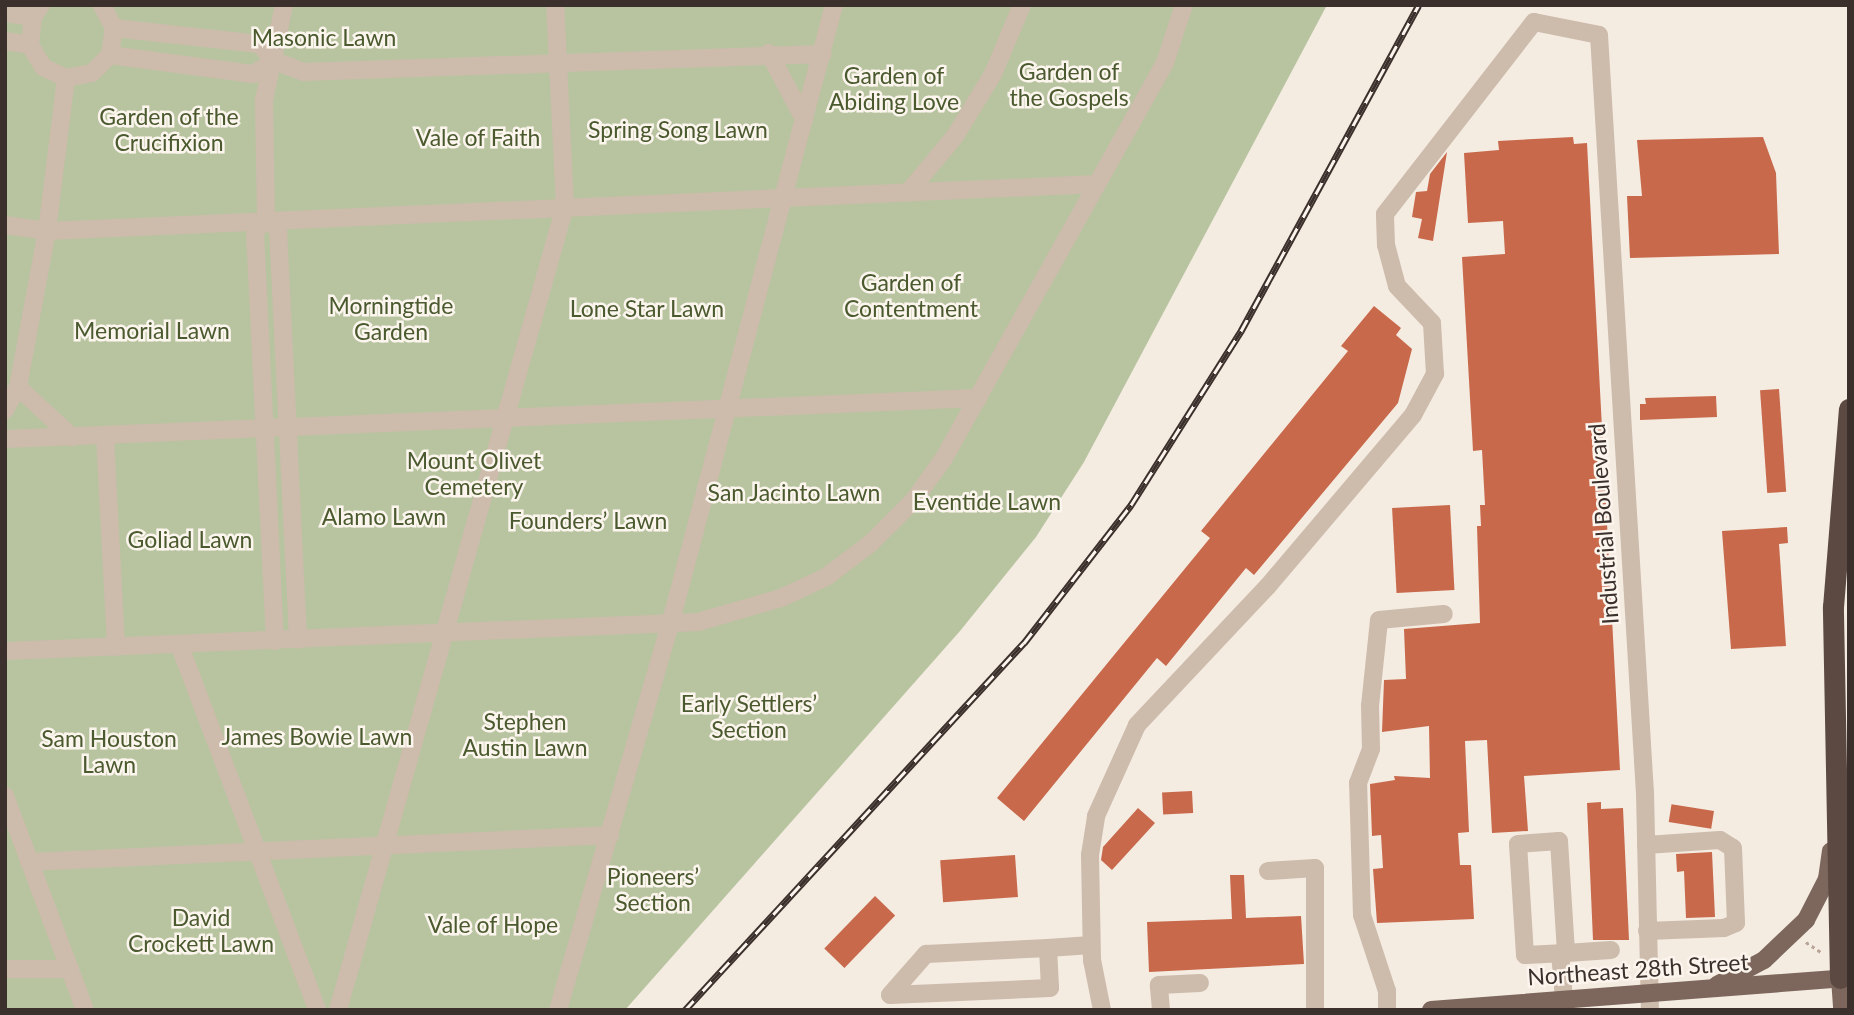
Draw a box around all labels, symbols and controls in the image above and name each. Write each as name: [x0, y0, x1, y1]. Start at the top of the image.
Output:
park label: Masonic Lawn: [252, 23, 396, 51]
park label: Garden of the Gospels: [1009, 57, 1129, 111]
park label: Garden of Abiding Love: [829, 61, 959, 115]
park label: Garden of the Crucifixion: [99, 102, 239, 156]
park label: Spring Song Lawn: [588, 115, 768, 143]
park label: Vale of Faith: [416, 123, 540, 151]
park label: Garden of Contentment: [844, 268, 978, 322]
park label: Morningtide Garden: [329, 291, 453, 345]
park label: Lone Star Lawn: [570, 294, 724, 322]
park label: Memorial Lawn: [74, 316, 230, 344]
street label: Industrial Boulevard: [1582, 423, 1624, 625]
park label: Mount Olivet Cemetery: [407, 446, 541, 500]
park label: San Jacinto Lawn: [707, 478, 881, 506]
park label: Eventide Lawn: [913, 487, 1061, 515]
park label: Alamo Lawn: [322, 502, 446, 530]
park label: Founders’ Lawn: [509, 506, 667, 534]
park label: Goliad Lawn: [128, 525, 252, 553]
park label: Early Settlers’ Section: [681, 689, 817, 743]
park label: Stephen Austin Lawn: [462, 707, 588, 761]
park label: James Bowie Lawn: [222, 722, 412, 750]
park label: Sam Houston Lawn: [41, 724, 177, 778]
park label: Pioneers’ Section: [607, 862, 699, 916]
park label: David Crockett Lawn: [128, 903, 274, 957]
park label: Vale of Hope: [428, 910, 558, 938]
street label: Northeast 28th Street: [1527, 948, 1749, 990]

